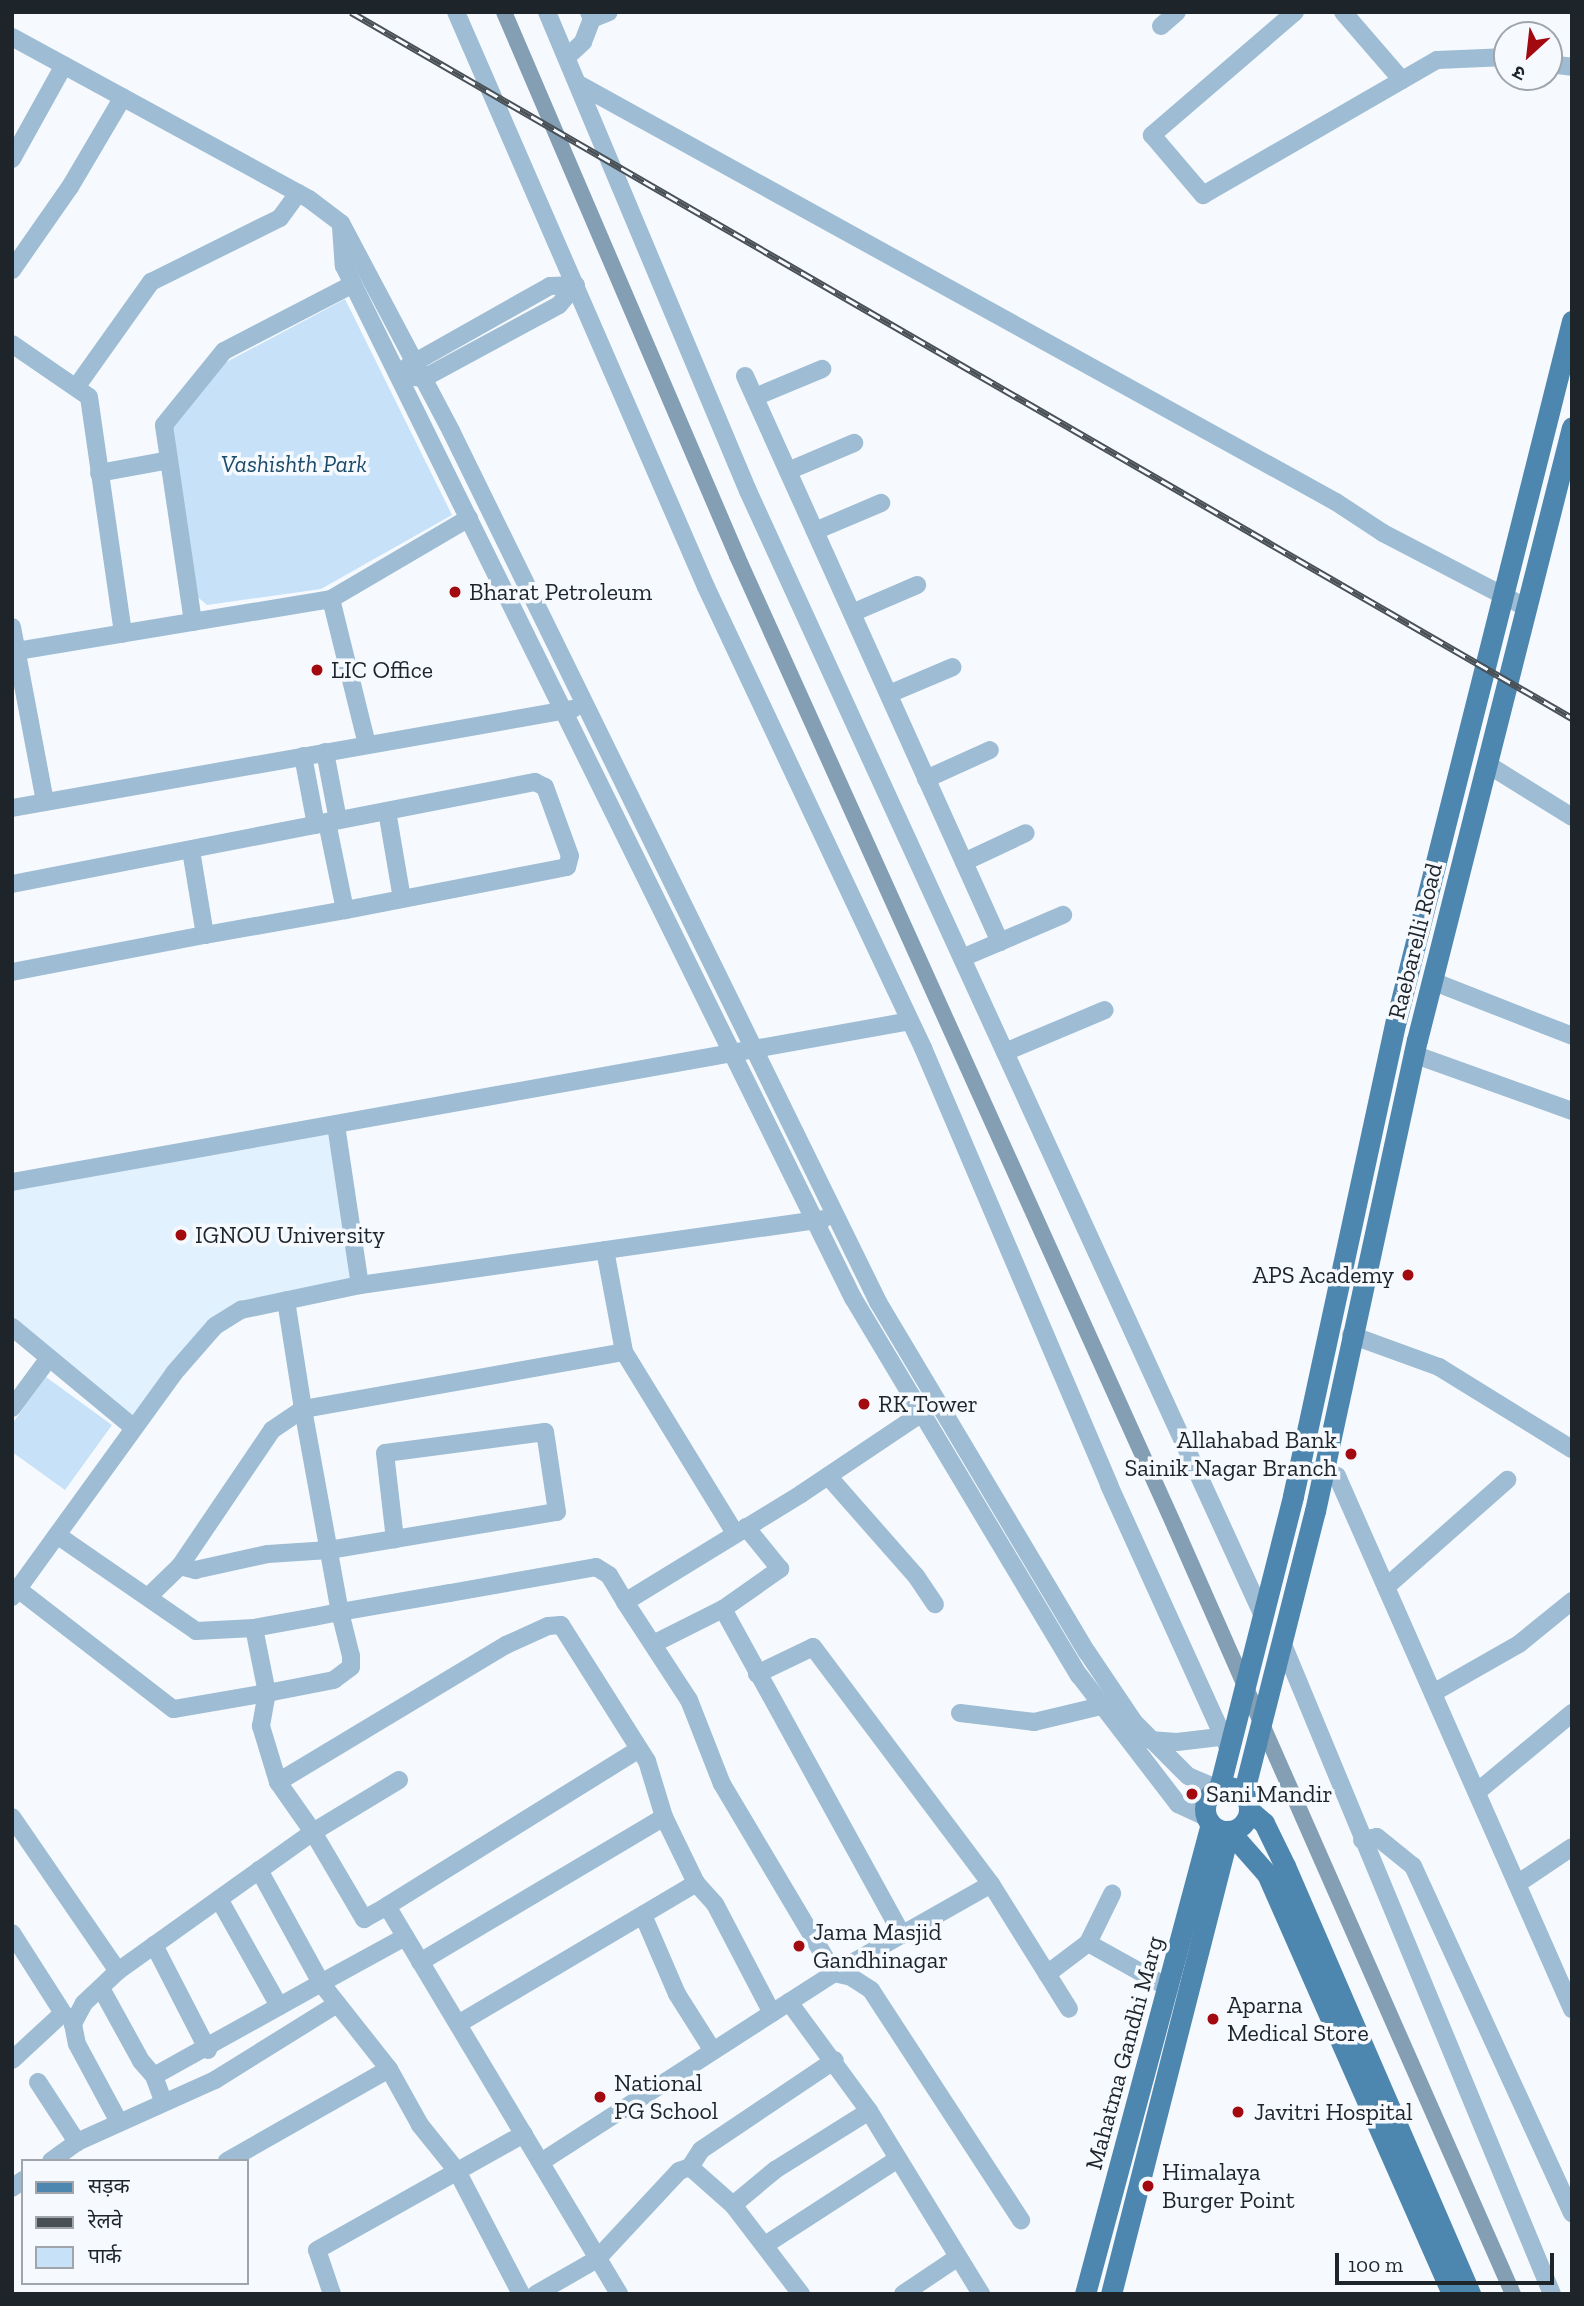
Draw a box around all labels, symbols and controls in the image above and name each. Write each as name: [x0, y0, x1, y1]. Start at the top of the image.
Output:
north arrow: [1493, 21, 1563, 91]
text: उ: [1509, 61, 1529, 86]
park label: Vashishth Park: [221, 450, 367, 478]
place label: Bharat Petroleum: [469, 578, 652, 606]
marker: Bharat Petroleum: [447, 584, 463, 600]
place label: LIC Office: [331, 656, 433, 684]
marker: LIC Office: [309, 662, 325, 678]
street label: Raebarelli Road: [1382, 860, 1448, 1022]
place label: IGNOU University: [195, 1221, 385, 1249]
marker: IGNOU University: [173, 1227, 189, 1243]
place label: APS Academy: [1252, 1261, 1394, 1289]
marker: APS Academy: [1400, 1267, 1416, 1283]
place label: RK Tower: [878, 1390, 979, 1418]
marker: RK Tower: [856, 1396, 872, 1412]
place label: Allahabad Bank Sainik Nagar Branch: [1124, 1426, 1337, 1482]
marker: Allahabad Bank Sainik Nagar Branch: [1343, 1446, 1359, 1462]
place label: Sani Mandir: [1206, 1780, 1333, 1808]
marker: Sani Mandir: [1184, 1786, 1200, 1802]
place label: Jama Masjid Gandhinagar: [813, 1918, 948, 1974]
street label: Mahatma Gandhi Marg: [1079, 1933, 1169, 2173]
marker: Jama Masjid Gandhinagar: [791, 1938, 807, 1954]
place label: Aparna Medical Store: [1227, 1991, 1369, 2047]
marker: Aparna Medical Store: [1205, 2011, 1221, 2027]
place label: National PG School: [614, 2069, 718, 2125]
marker: National PG School: [592, 2089, 608, 2105]
place label: Javitri Hospital: [1254, 2098, 1413, 2126]
marker: Javitri Hospital: [1228, 2102, 1248, 2122]
place label: Himalaya Burger Point: [1162, 2158, 1295, 2214]
legend: [21, 2159, 248, 2285]
text: सड़क: [88, 2173, 130, 2198]
marker: Himalaya Burger Point: [1140, 2178, 1156, 2194]
text: रेलवे: [88, 2208, 123, 2233]
scale bar: [1339, 2240, 1558, 2284]
text: पार्क: [88, 2243, 122, 2268]
text: 100 m: [1348, 2252, 1403, 2277]

